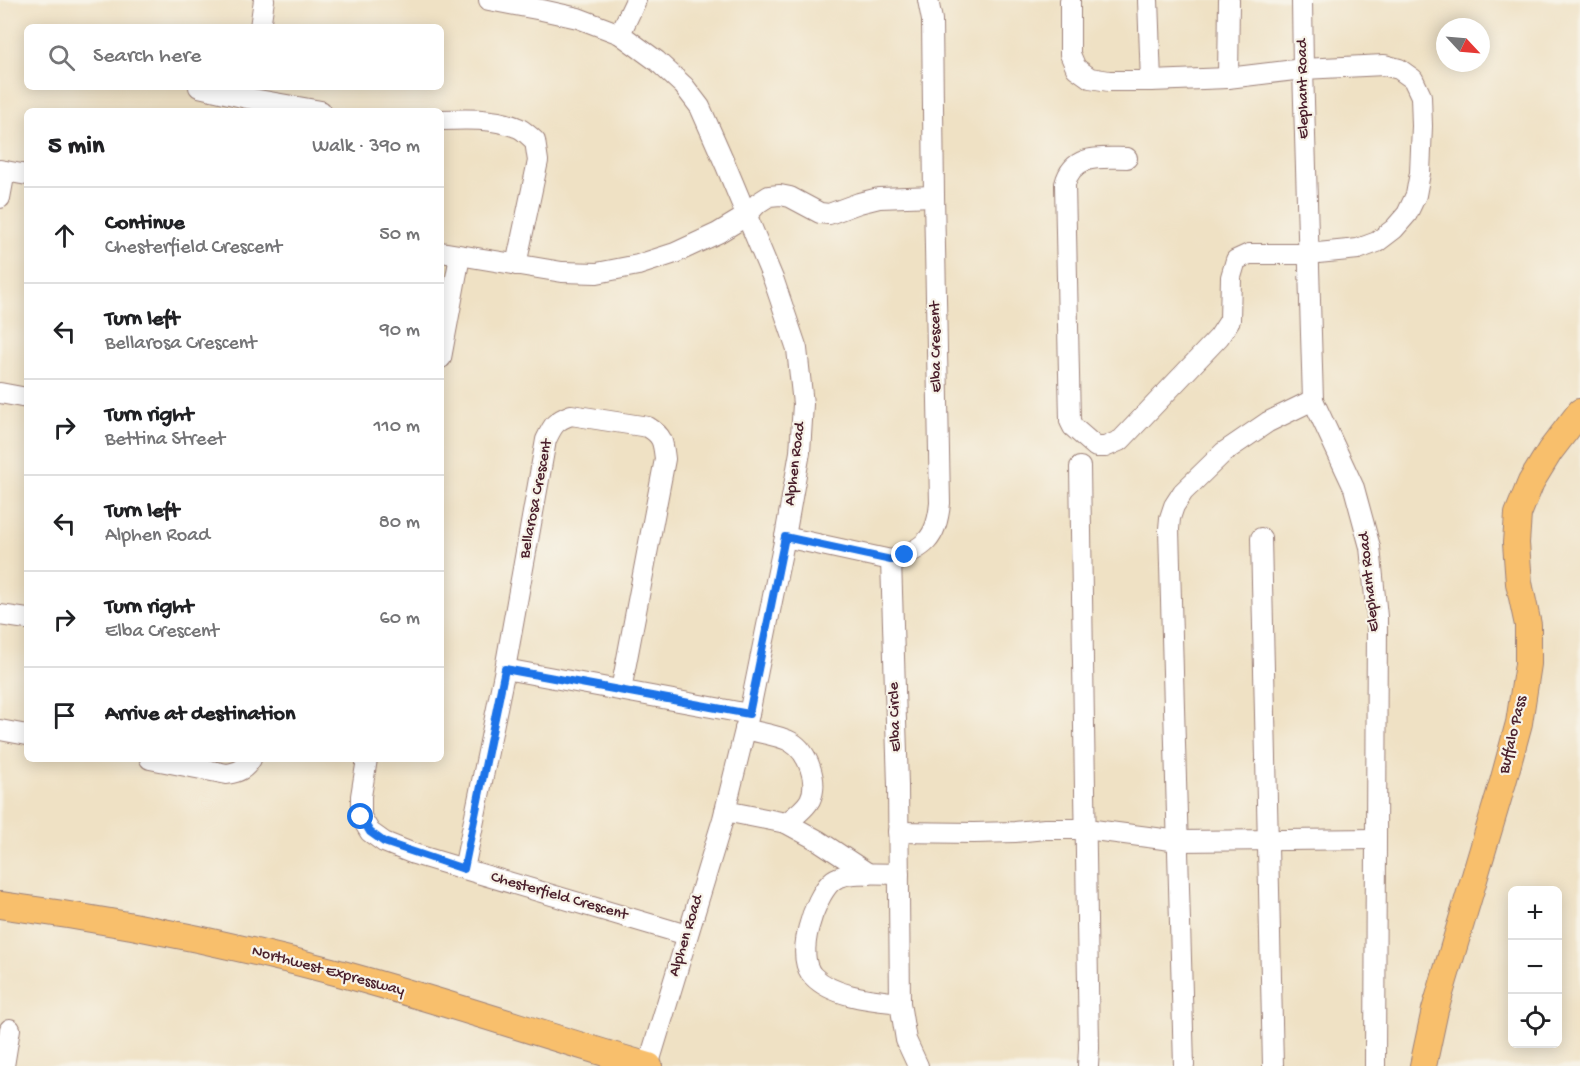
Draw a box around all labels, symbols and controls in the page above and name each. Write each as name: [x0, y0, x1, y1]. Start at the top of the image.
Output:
north arrow: [1436, 18, 1490, 72]
search box: [24, 24, 444, 90]
street label: Elephant Road: [1294, 37, 1314, 139]
icon: search: [45, 41, 78, 74]
text: Search here: [93, 44, 201, 70]
text: 5 min: [48, 132, 104, 163]
text: Walk · 390 m: [312, 136, 420, 159]
text: Continue: [105, 211, 185, 237]
icon: ahead: [48, 219, 81, 252]
text: 50 m: [379, 224, 420, 247]
text: Chesterfield Crescent: [105, 237, 282, 260]
street label: Elba Crescent: [927, 300, 947, 393]
text: Turn left: [105, 307, 179, 333]
icon: left: [48, 315, 81, 348]
text: 90 m: [380, 320, 420, 343]
text: Bellarosa Crescent: [105, 333, 257, 356]
text: Turn right: [105, 403, 193, 429]
icon: right: [48, 411, 81, 444]
text: 110 m: [374, 416, 420, 439]
street label: Alphen Road: [781, 420, 811, 507]
text: Bettina Street: [105, 429, 225, 452]
street label: Bellarosa Crescent: [516, 436, 558, 561]
text: Turn left: [105, 499, 179, 525]
icon: left: [48, 507, 81, 540]
text: 80 m: [379, 512, 420, 535]
text: Alphen Road: [105, 525, 210, 548]
street label: Elephant Road: [1355, 530, 1385, 633]
route end: [891, 541, 917, 567]
text: Turn right: [105, 595, 193, 621]
icon: right: [48, 603, 81, 636]
text: 60 m: [380, 608, 420, 631]
text: Elba Crescent: [105, 621, 219, 644]
street label: Elba Circle: [885, 681, 907, 752]
street label: Buffalo Pass: [1496, 693, 1532, 777]
icon: arrive: [48, 699, 81, 732]
text: Arrive at destination: [105, 702, 295, 728]
route start: [347, 803, 373, 829]
street label: Chesterfield Crescent: [488, 868, 631, 926]
map controls: [1508, 886, 1562, 1048]
button: +: [1508, 886, 1562, 940]
street label: Alphen Road: [666, 891, 709, 979]
button: −: [1508, 940, 1562, 994]
street label: Northwest Expressway: [249, 942, 407, 1002]
button: locate: [1508, 994, 1562, 1048]

